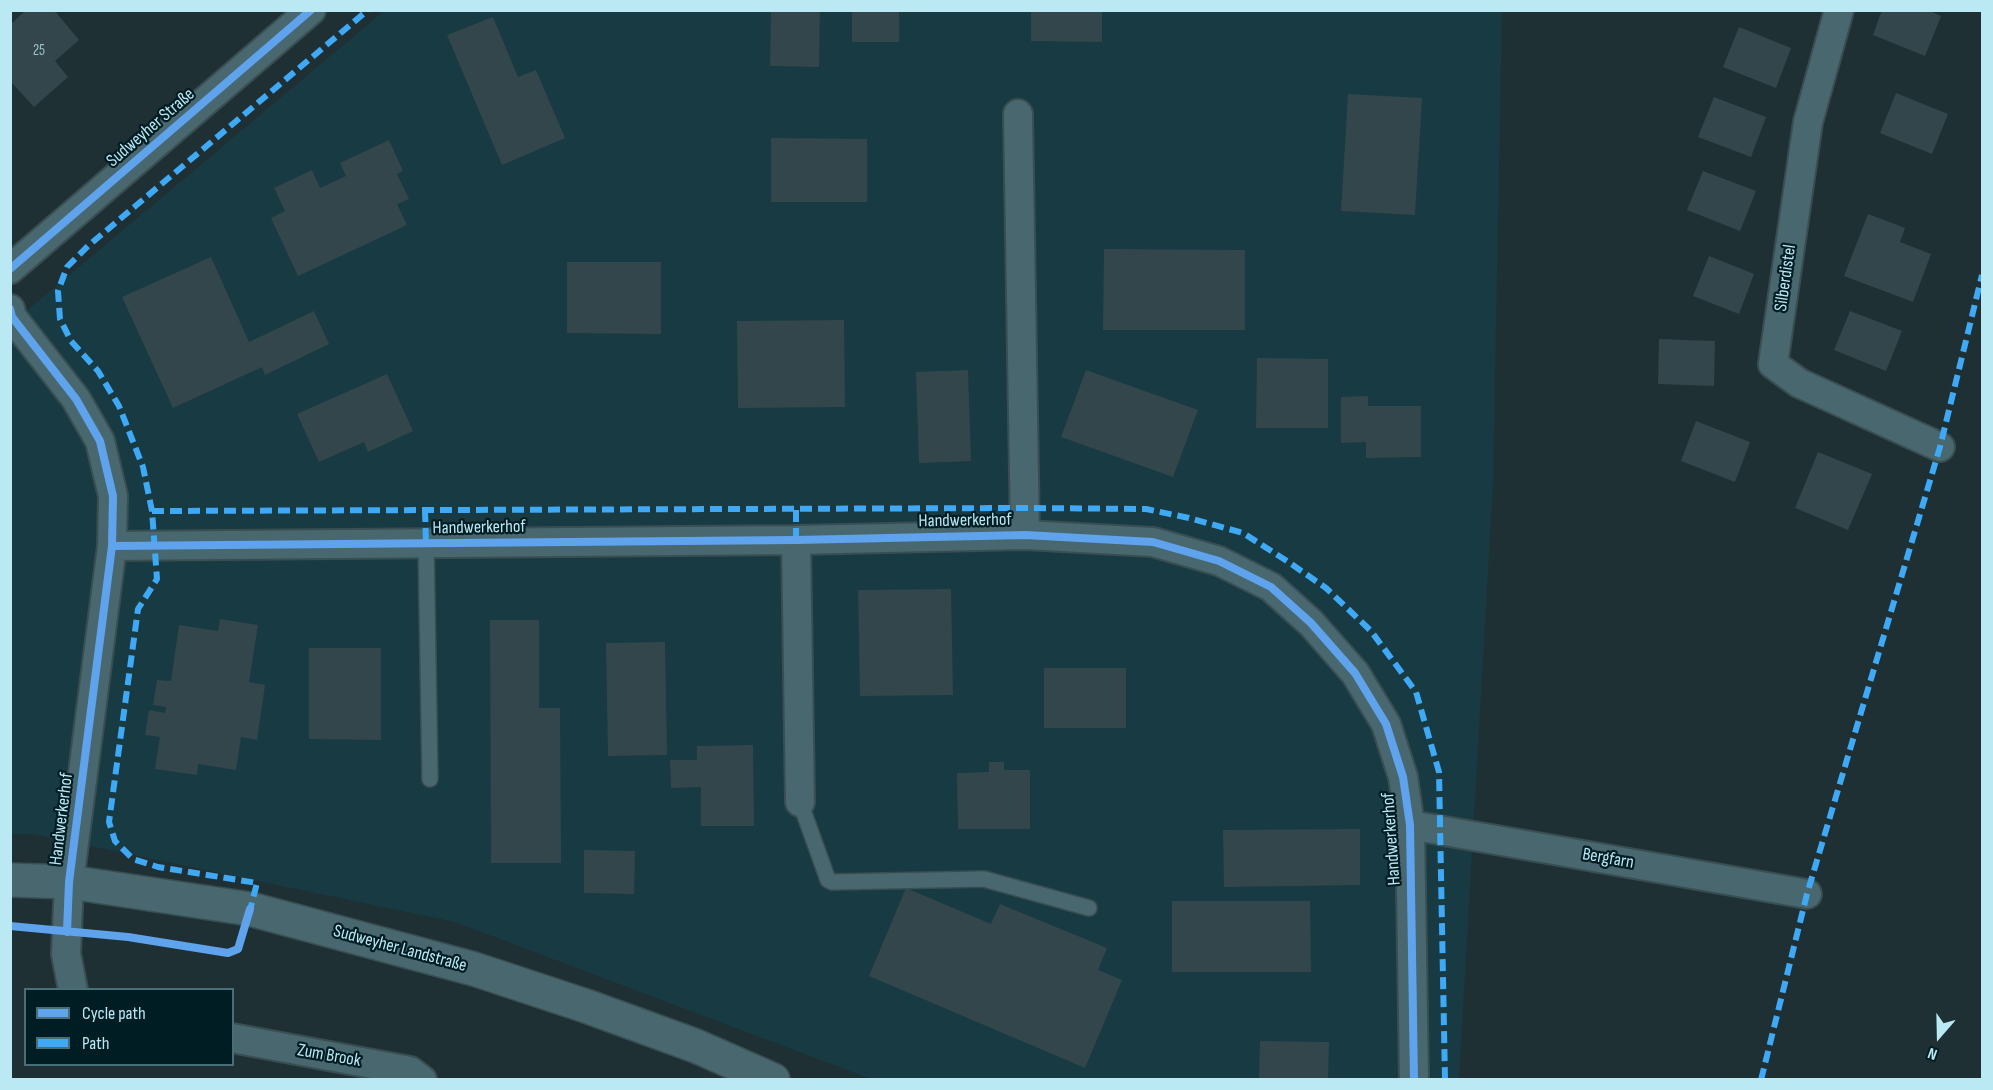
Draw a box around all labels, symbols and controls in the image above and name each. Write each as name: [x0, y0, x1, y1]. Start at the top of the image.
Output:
house number: 25: [33, 42, 45, 60]
street label: Sudweyher Straße: [103, 84, 199, 172]
street label: Silberdistel: [1771, 243, 1801, 313]
street label: Handwerkerhof: [918, 509, 1012, 533]
street label: Handwerkerhof: [432, 516, 526, 540]
street label: Handwerkerhof: [46, 772, 78, 866]
street label: Handwerkerhof: [1378, 792, 1406, 886]
street label: Bergfarn: [1581, 844, 1635, 874]
street label: Sudweyher Landstraße: [331, 921, 469, 977]
legend: [24, 988, 234, 1066]
text: Cycle path: [82, 1003, 146, 1024]
north arrow: [1909, 1006, 1969, 1066]
text: Path: [82, 1033, 110, 1054]
street label: Zum Brook: [296, 1040, 362, 1072]
text: N: [1925, 1043, 1940, 1064]

